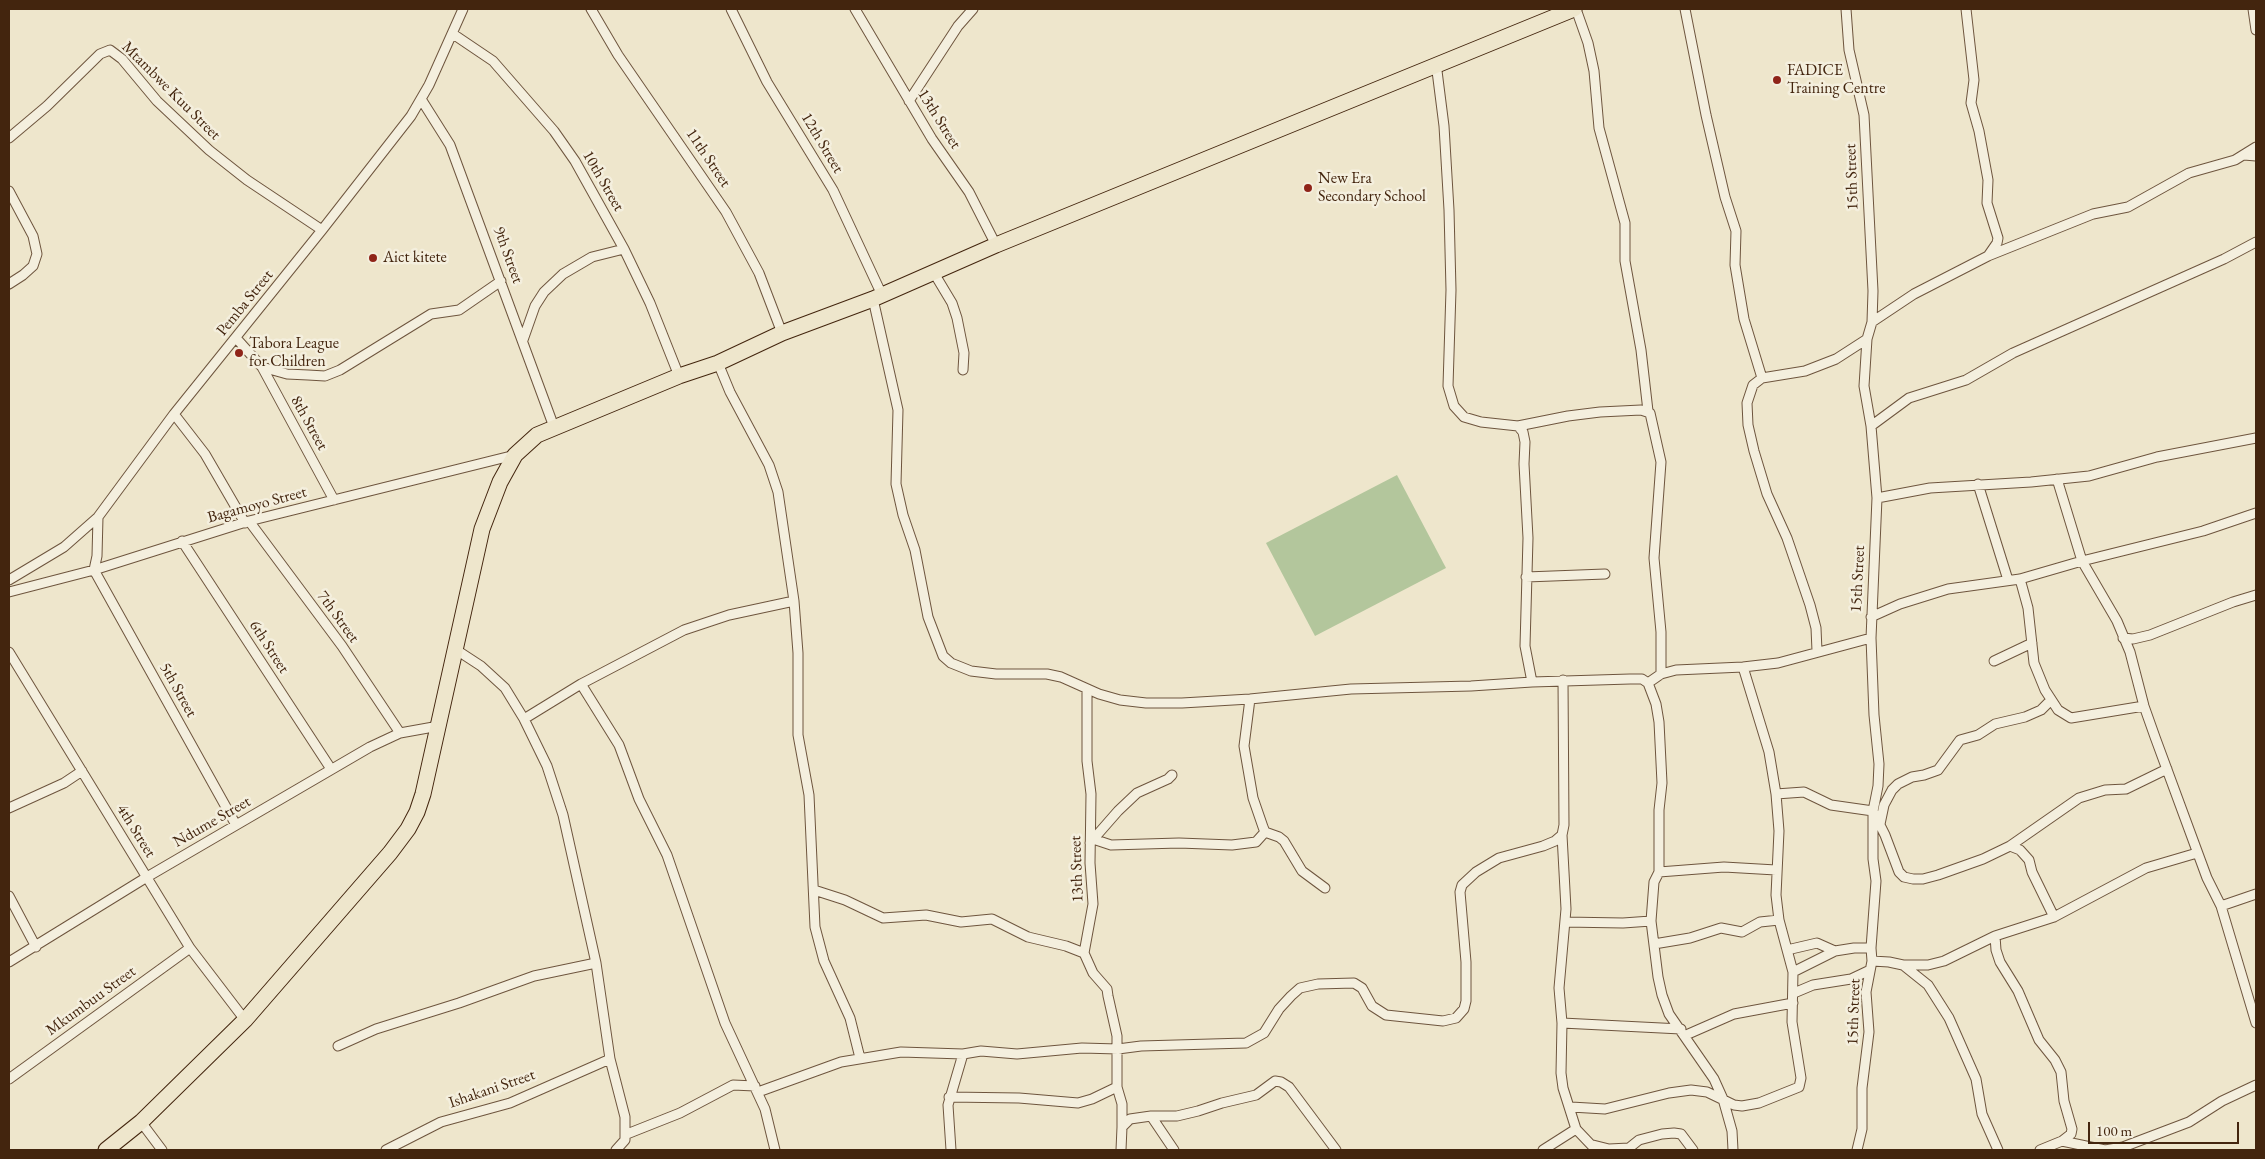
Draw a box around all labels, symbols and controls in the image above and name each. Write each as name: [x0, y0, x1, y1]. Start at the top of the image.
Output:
street label: Mtambwe Kuu Street: [118, 38, 224, 144]
place label: FADICE Training Centre: [1787, 61, 1885, 99]
marker: FADICE Training Centre: [1771, 74, 1783, 86]
street label: 13th Street: [913, 86, 965, 152]
street label: 12th Street: [797, 109, 847, 177]
street label: 11th Street: [681, 125, 735, 191]
street label: 15th Street: [1841, 143, 1863, 211]
street label: 10th Street: [578, 147, 628, 215]
place label: New Era Secondary School: [1318, 169, 1426, 207]
marker: New Era Secondary School: [1302, 182, 1314, 194]
street label: 9th Street: [489, 224, 527, 286]
place label: Aict kitete: [383, 248, 447, 268]
marker: Aict kitete: [367, 252, 379, 264]
street label: Pemba Street: [213, 266, 277, 340]
place label: Tabora League for Children: [249, 334, 339, 372]
marker: Tabora League for Children: [233, 347, 245, 359]
street label: 8th Street: [286, 392, 332, 454]
street label: Bagamoyo Street: [205, 483, 309, 527]
street label: 15th Street: [1847, 545, 1869, 613]
street label: 7th Street: [313, 587, 363, 647]
street label: 6th Street: [245, 617, 293, 677]
street label: 5th Street: [155, 659, 201, 721]
street label: Ndume Street: [170, 792, 254, 852]
street label: 4th Street: [112, 801, 160, 861]
street label: 13th Street: [1066, 835, 1088, 903]
street label: Mkumbuu Street: [42, 962, 140, 1040]
street label: 15th Street: [1843, 978, 1865, 1046]
street label: Ishakani Street: [446, 1065, 538, 1113]
scale bar: [2090, 1112, 2241, 1144]
text: 100 m: [2096, 1121, 2132, 1140]

